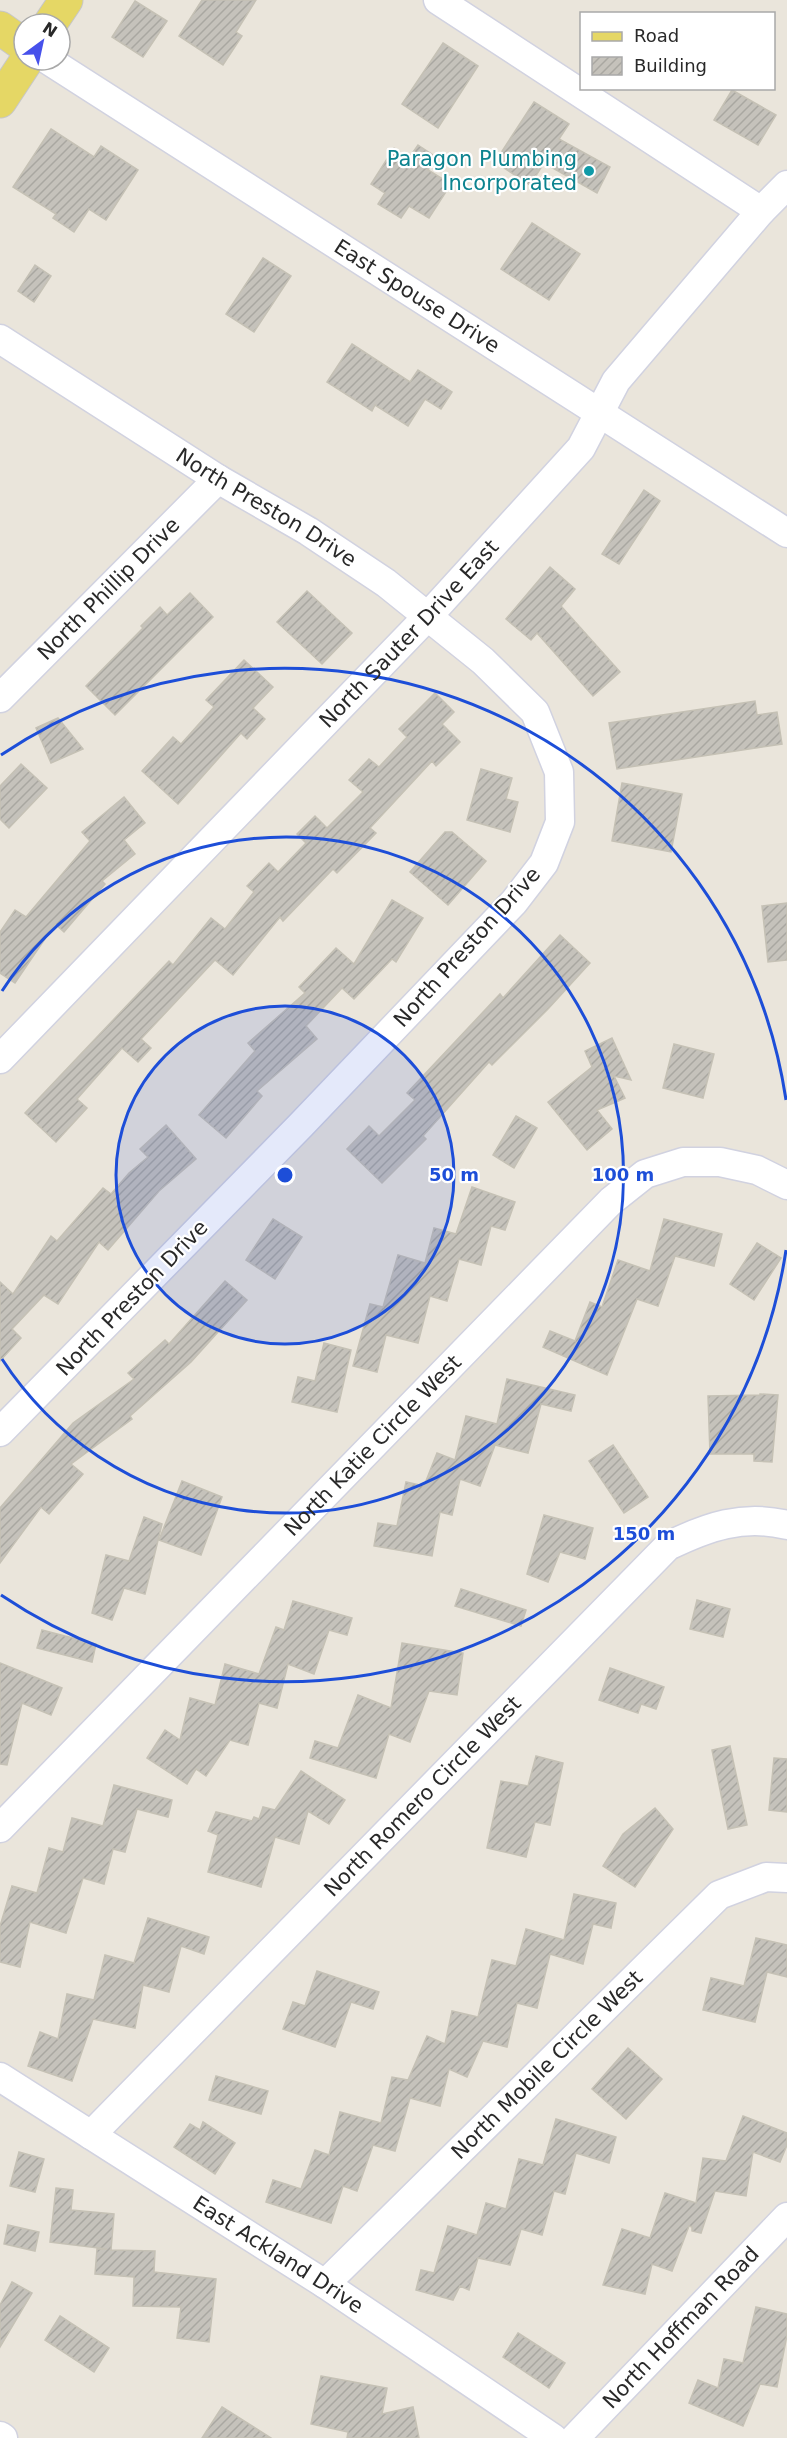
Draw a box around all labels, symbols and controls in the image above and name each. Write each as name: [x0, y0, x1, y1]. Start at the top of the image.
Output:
north arrow: [12, 12, 72, 72]
legend: [580, 12, 775, 90]
text: N: [39, 18, 61, 41]
text: Road: [634, 25, 679, 46]
text: Building: [634, 55, 707, 76]
place label: Paragon Plumbing Incorporated: [387, 147, 577, 195]
marker: Paragon Plumbing Incorporated: [582, 164, 596, 178]
street label: East Spouse Drive: [330, 234, 504, 358]
street label: North Preston Drive: [172, 443, 361, 572]
street label: North Phillip Drive: [33, 513, 184, 665]
street label: North Sauter Drive East: [315, 535, 503, 733]
street label: North Preston Drive: [389, 862, 545, 1032]
text: 50 m: [429, 1164, 479, 1185]
text: 100 m: [592, 1164, 654, 1185]
centre of rings: [275, 1165, 295, 1185]
street label: North Preston Drive: [52, 1215, 212, 1381]
street label: North Katie Circle West: [279, 1350, 466, 1541]
text: 150 m: [613, 1523, 675, 1544]
street label: North Romero Circle West: [319, 1691, 526, 1901]
street label: North Mobile Circle West: [447, 1965, 647, 2164]
street label: East Ackland Drive: [188, 2191, 368, 2318]
street label: North Hoffman Road: [598, 2242, 764, 2413]

